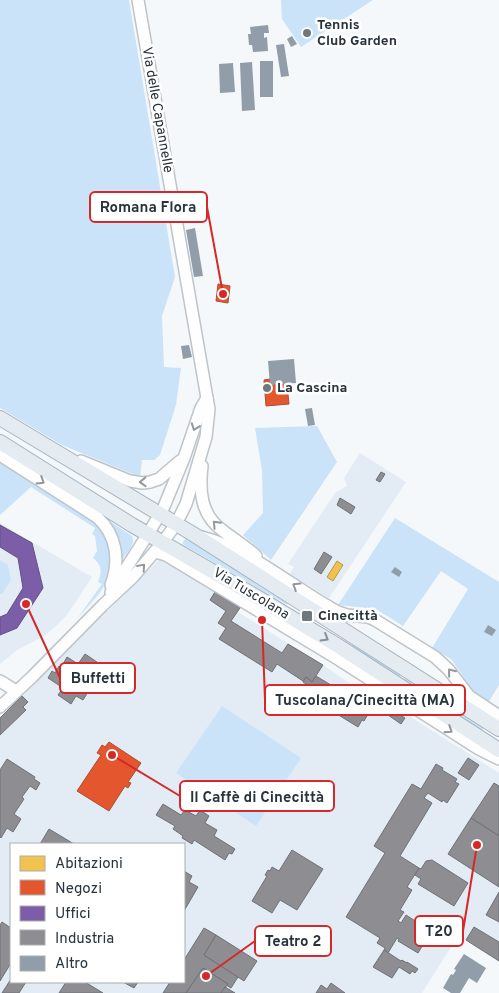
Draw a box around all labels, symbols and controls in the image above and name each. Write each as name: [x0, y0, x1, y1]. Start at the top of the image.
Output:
place label: Tennis Club Garden: [317, 17, 397, 50]
marker: Tennis Club Garden: [301, 27, 313, 39]
street label: Via delle Capannelle: [138, 46, 176, 174]
callout: Romana Flora: [90, 192, 207, 222]
text: Romana Flora: [100, 199, 196, 218]
place label: La Cascina: [277, 380, 347, 397]
marker: La Cascina: [261, 382, 273, 394]
one-way arrow: [191, 422, 201, 431]
one-way arrow: [36, 475, 45, 485]
one-way arrow: [139, 477, 147, 487]
one-way arrow: [213, 521, 222, 530]
one-way arrow: [136, 563, 145, 572]
street label: Via Tuscolana: [210, 565, 292, 623]
one-way arrow: [293, 583, 302, 593]
place label: Cinecittà: [318, 608, 378, 625]
marker: Cinecittà: [300, 609, 314, 623]
one-way arrow: [320, 632, 329, 642]
callout: Buffetti: [60, 663, 135, 693]
one-way arrow: [447, 669, 456, 678]
text: Buffetti: [71, 670, 125, 689]
callout: Tuscolana/Cinecittà (MA): [265, 685, 465, 715]
text: Tuscolana/Cinecittà (MA): [275, 692, 455, 711]
one-way arrow: [444, 724, 453, 733]
callout: Il Caffè di Cinecittà: [180, 781, 334, 811]
text: Il Caffè di Cinecittà: [190, 789, 324, 808]
legend: [10, 843, 185, 983]
text: Abitazioni: [55, 855, 123, 874]
text: Negozi: [55, 880, 102, 899]
text: Uffici: [55, 905, 91, 924]
callout: T20: [415, 916, 463, 946]
text: T20: [425, 923, 453, 942]
callout: Teatro 2: [255, 926, 331, 956]
text: Industria: [55, 930, 114, 949]
text: Teatro 2: [265, 933, 321, 952]
text: Altro: [55, 955, 88, 974]

